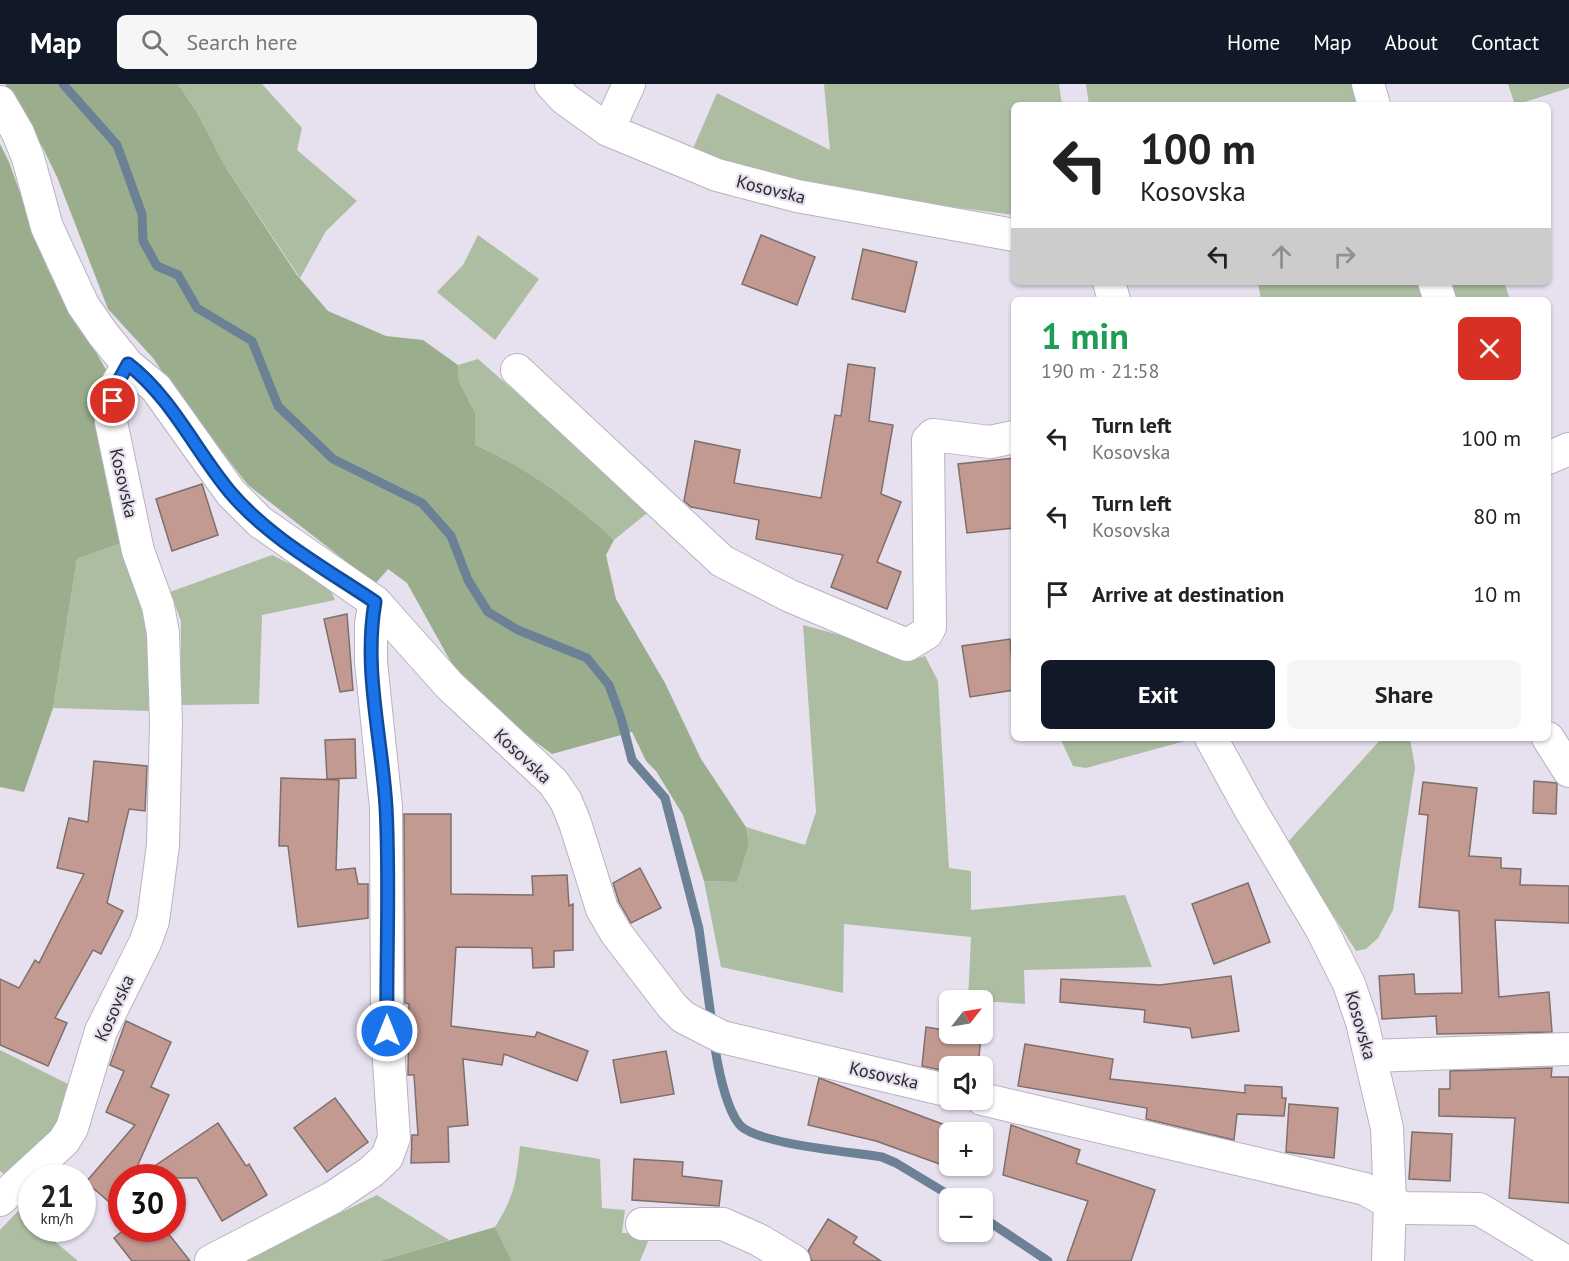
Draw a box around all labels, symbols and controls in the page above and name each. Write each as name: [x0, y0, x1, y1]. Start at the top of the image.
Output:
search box: [117, 15, 537, 69]
text: Map: [30, 24, 81, 61]
icon: search: [138, 26, 171, 59]
text: Search here: [186, 28, 297, 56]
text: Home: [1227, 29, 1280, 56]
text: Map: [1313, 29, 1352, 56]
text: About: [1385, 29, 1438, 56]
text: Contact: [1471, 29, 1539, 56]
text: 100 m: [1140, 121, 1256, 176]
icon: left: [1041, 126, 1119, 204]
street label: Kosovska: [734, 169, 808, 209]
text: Kosovska: [1140, 174, 1246, 208]
icon: left: [1202, 240, 1235, 273]
icon: ahead: [1265, 240, 1298, 273]
icon: right: [1328, 240, 1361, 273]
text: 1 min: [1041, 312, 1129, 359]
button: close: [1458, 317, 1521, 380]
text: 190 m · 21:58: [1041, 358, 1159, 384]
pin: [87, 375, 138, 426]
icon: arrive: [96, 384, 129, 417]
text: Turn left: [1092, 411, 1172, 439]
icon: left: [1041, 422, 1074, 455]
text: 100 m: [1461, 424, 1521, 452]
text: Kosovska: [1092, 439, 1170, 465]
street label: Kosovska: [105, 446, 143, 520]
text: Turn left: [1092, 489, 1172, 517]
icon: left: [1041, 500, 1074, 533]
text: 80 m: [1473, 502, 1521, 530]
text: Kosovska: [1092, 517, 1170, 543]
icon: arrive: [1041, 578, 1074, 611]
text: Arrive at destination: [1092, 580, 1284, 608]
text: 10 m: [1473, 580, 1521, 608]
button: Exit: [1041, 660, 1275, 729]
button: Share: [1287, 660, 1521, 729]
street label: Kosovska: [489, 724, 557, 788]
street label: Kosovska: [89, 971, 139, 1045]
street label: Kosovska: [1340, 988, 1382, 1062]
north arrow: [939, 990, 993, 1044]
map controls: [939, 990, 993, 1242]
position arrow: [355, 999, 419, 1063]
street label: Kosovska: [847, 1056, 921, 1094]
button: sound: [939, 1056, 993, 1110]
button: +: [939, 1122, 993, 1176]
speed limit sign: 30: [108, 1164, 186, 1242]
text: 21: [40, 1176, 74, 1215]
button: −: [939, 1188, 993, 1242]
text: km/h: [41, 1209, 73, 1228]

